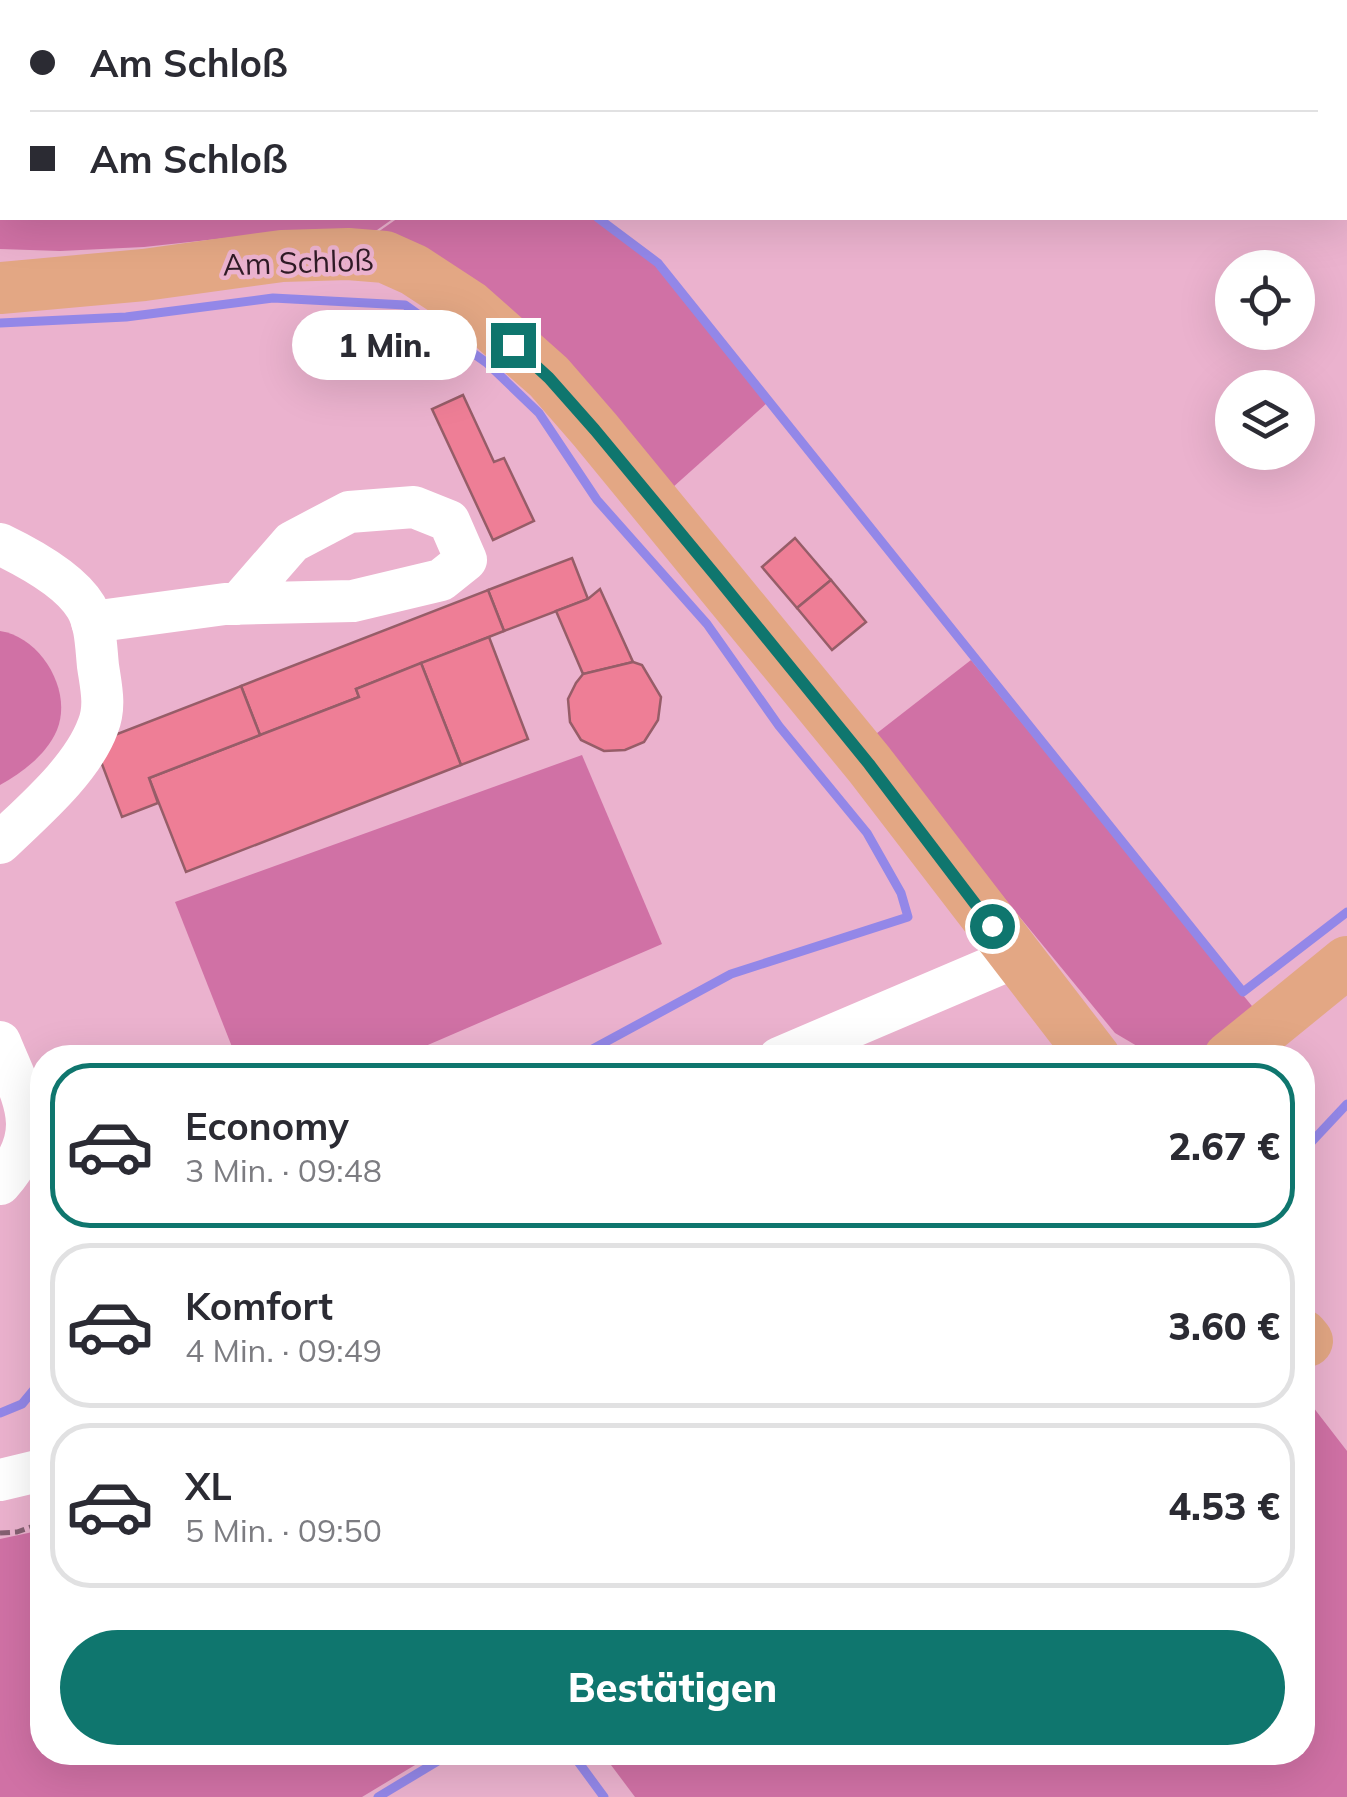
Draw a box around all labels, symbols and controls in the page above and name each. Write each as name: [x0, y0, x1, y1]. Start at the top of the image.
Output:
text: Am Schloß: [90, 39, 288, 87]
text: Am Schloß: [90, 135, 288, 183]
street label: Am Schloß: [222, 240, 374, 284]
map controls: [1215, 250, 1315, 470]
button: locate: [1215, 250, 1315, 350]
callout: 1 Min.: [293, 310, 478, 380]
route end: [491, 323, 536, 368]
text: 1 Min.: [338, 325, 431, 365]
button: layers: [1215, 370, 1315, 470]
route start: [970, 904, 1015, 949]
icon: car: [65, 1101, 155, 1191]
text: Economy: [185, 1102, 349, 1150]
text: 2.67 €: [1168, 1122, 1280, 1170]
text: 3 Min. · 09:48: [185, 1150, 382, 1190]
icon: car: [65, 1281, 155, 1371]
text: Komfort: [185, 1282, 333, 1330]
text: 3.60 €: [1168, 1302, 1280, 1350]
text: 4 Min. · 09:49: [185, 1330, 382, 1370]
icon: car: [65, 1461, 155, 1551]
text: XL: [185, 1462, 232, 1510]
text: 4.53 €: [1168, 1482, 1280, 1530]
text: 5 Min. · 09:50: [185, 1510, 382, 1550]
button: Bestätigen: [60, 1630, 1285, 1745]

